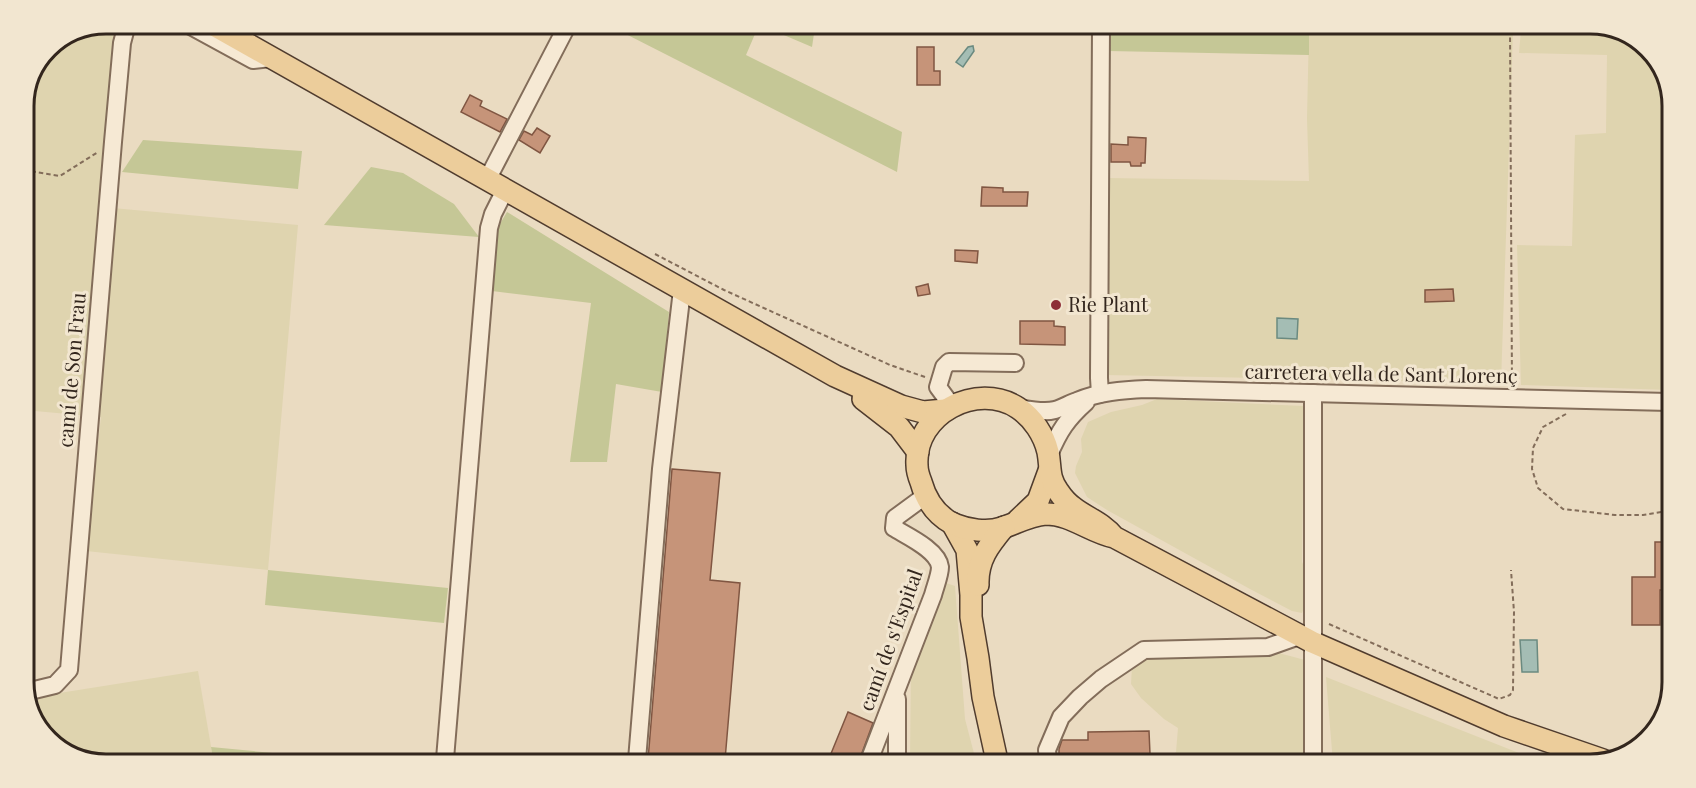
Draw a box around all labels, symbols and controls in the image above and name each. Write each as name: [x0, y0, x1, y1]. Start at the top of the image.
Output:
place label: Rie Plant: [1068, 290, 1149, 317]
street label: camí de Son Frau: [50, 291, 91, 449]
marker: Rie Plant: [1049, 298, 1063, 312]
street label: carretera vella de Sant Llorenç: [1244, 357, 1518, 388]
street label: camí de s'Espital: [851, 565, 928, 714]

